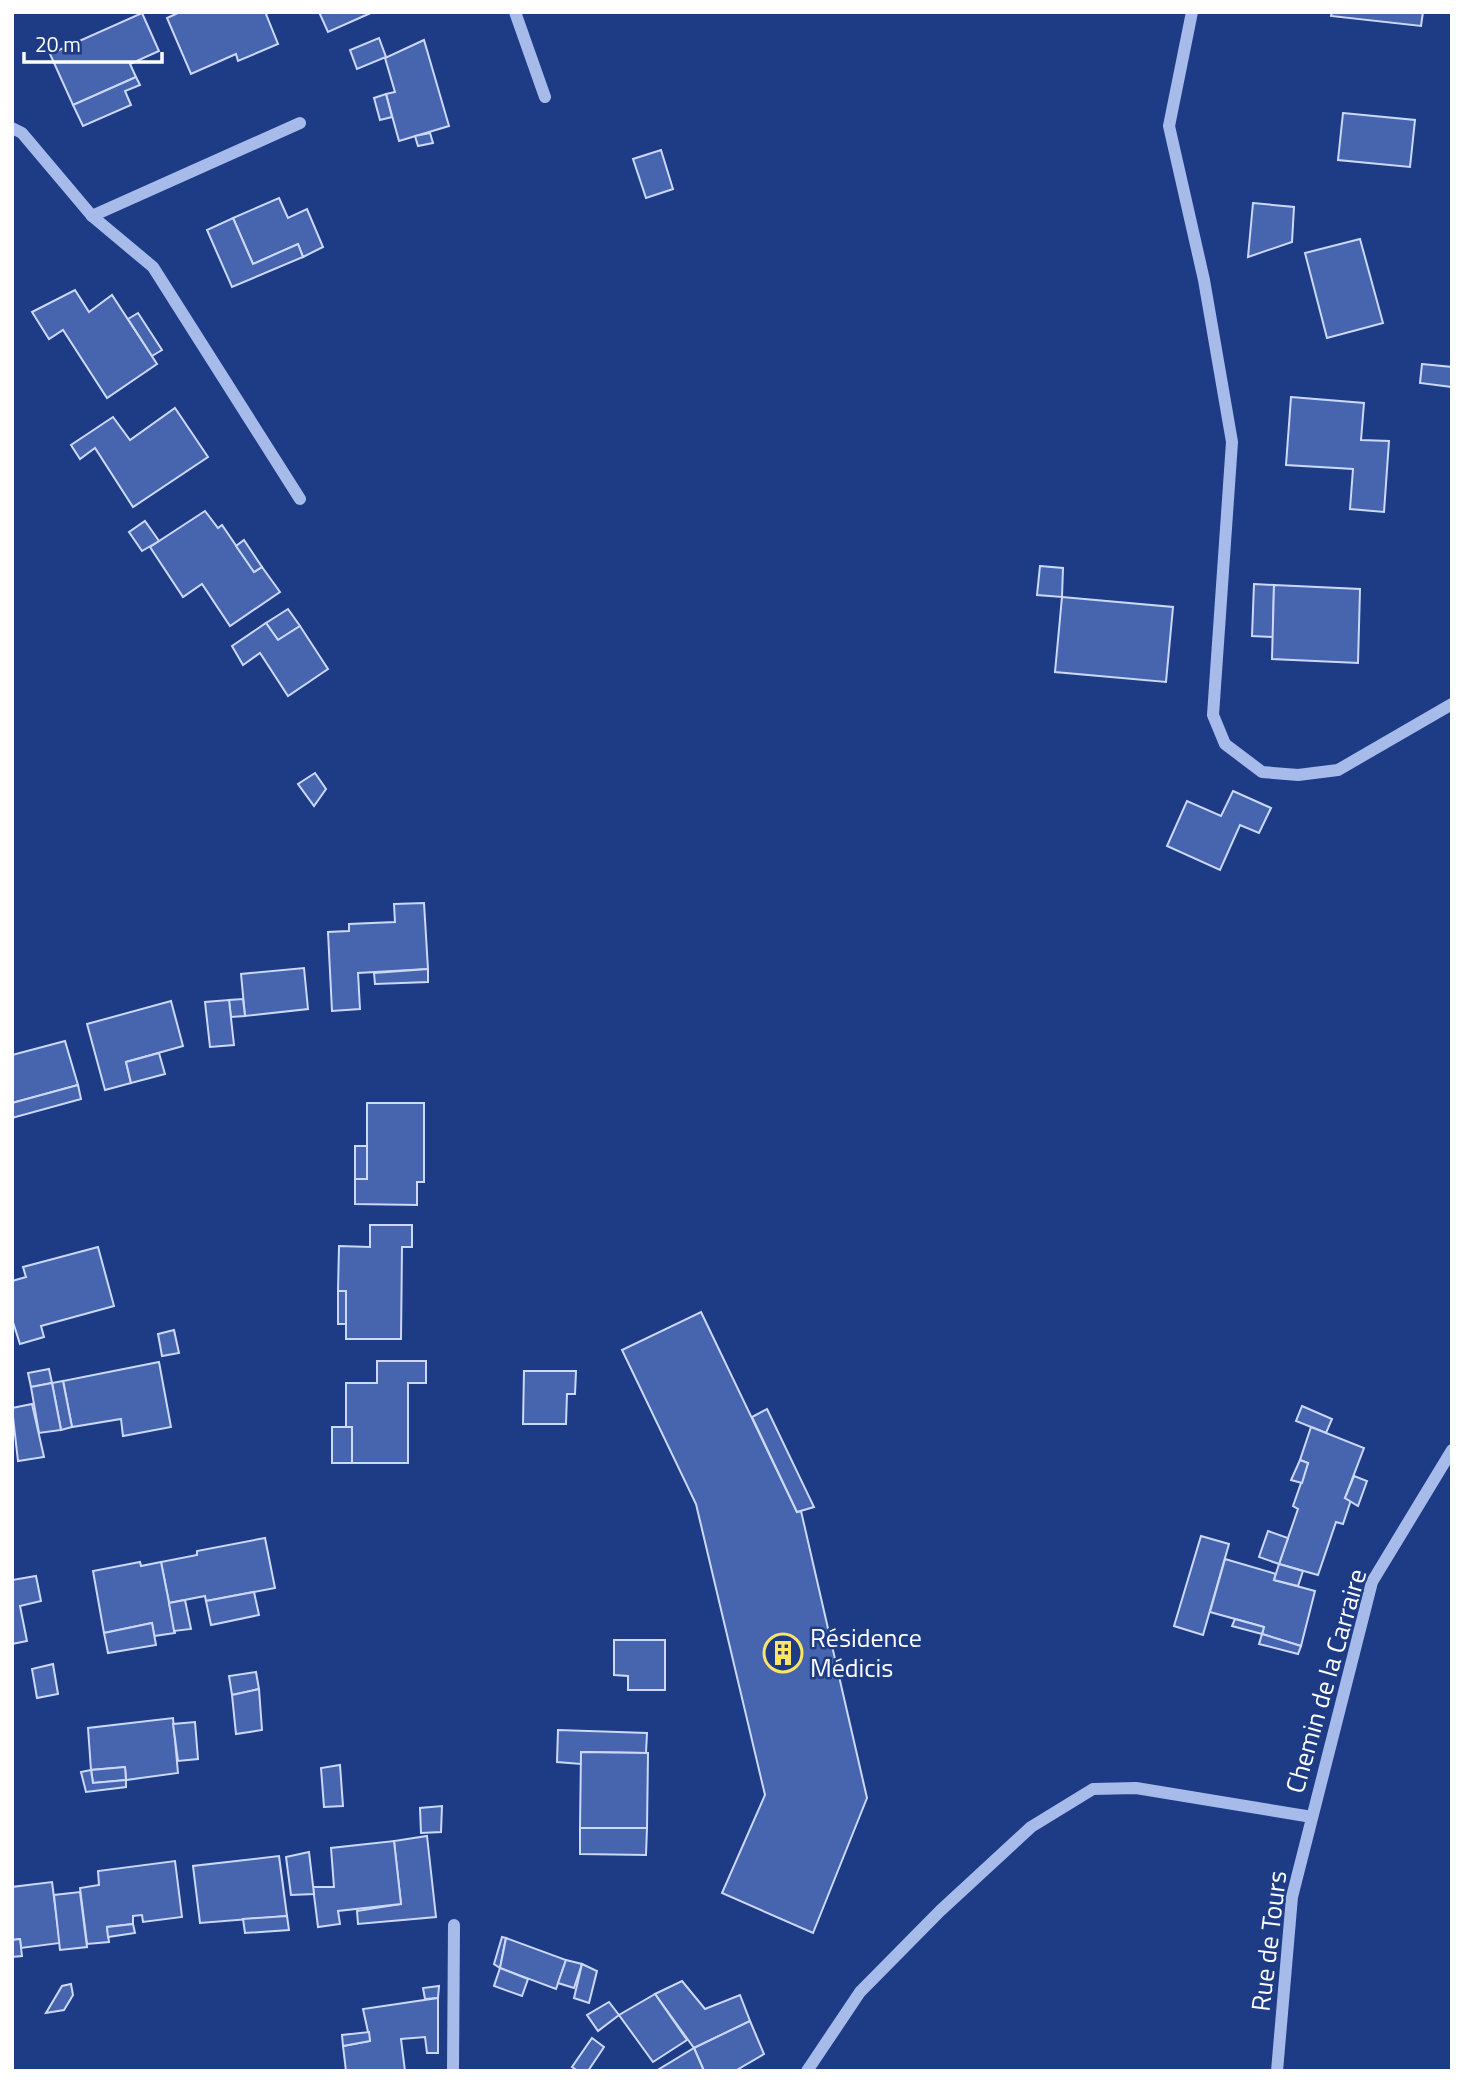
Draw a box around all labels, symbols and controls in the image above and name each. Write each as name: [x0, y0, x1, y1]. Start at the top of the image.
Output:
scale bar: [24, 21, 163, 65]
text: 20 m: [35, 28, 81, 60]
street label: Chemin de la Carraire: [1275, 1564, 1376, 1797]
place label: Résidence Médicis: [810, 1618, 922, 1687]
building icon: Résidence Médicis: [762, 1632, 804, 1674]
street label: Rue de Tours: [1241, 1869, 1296, 2013]

